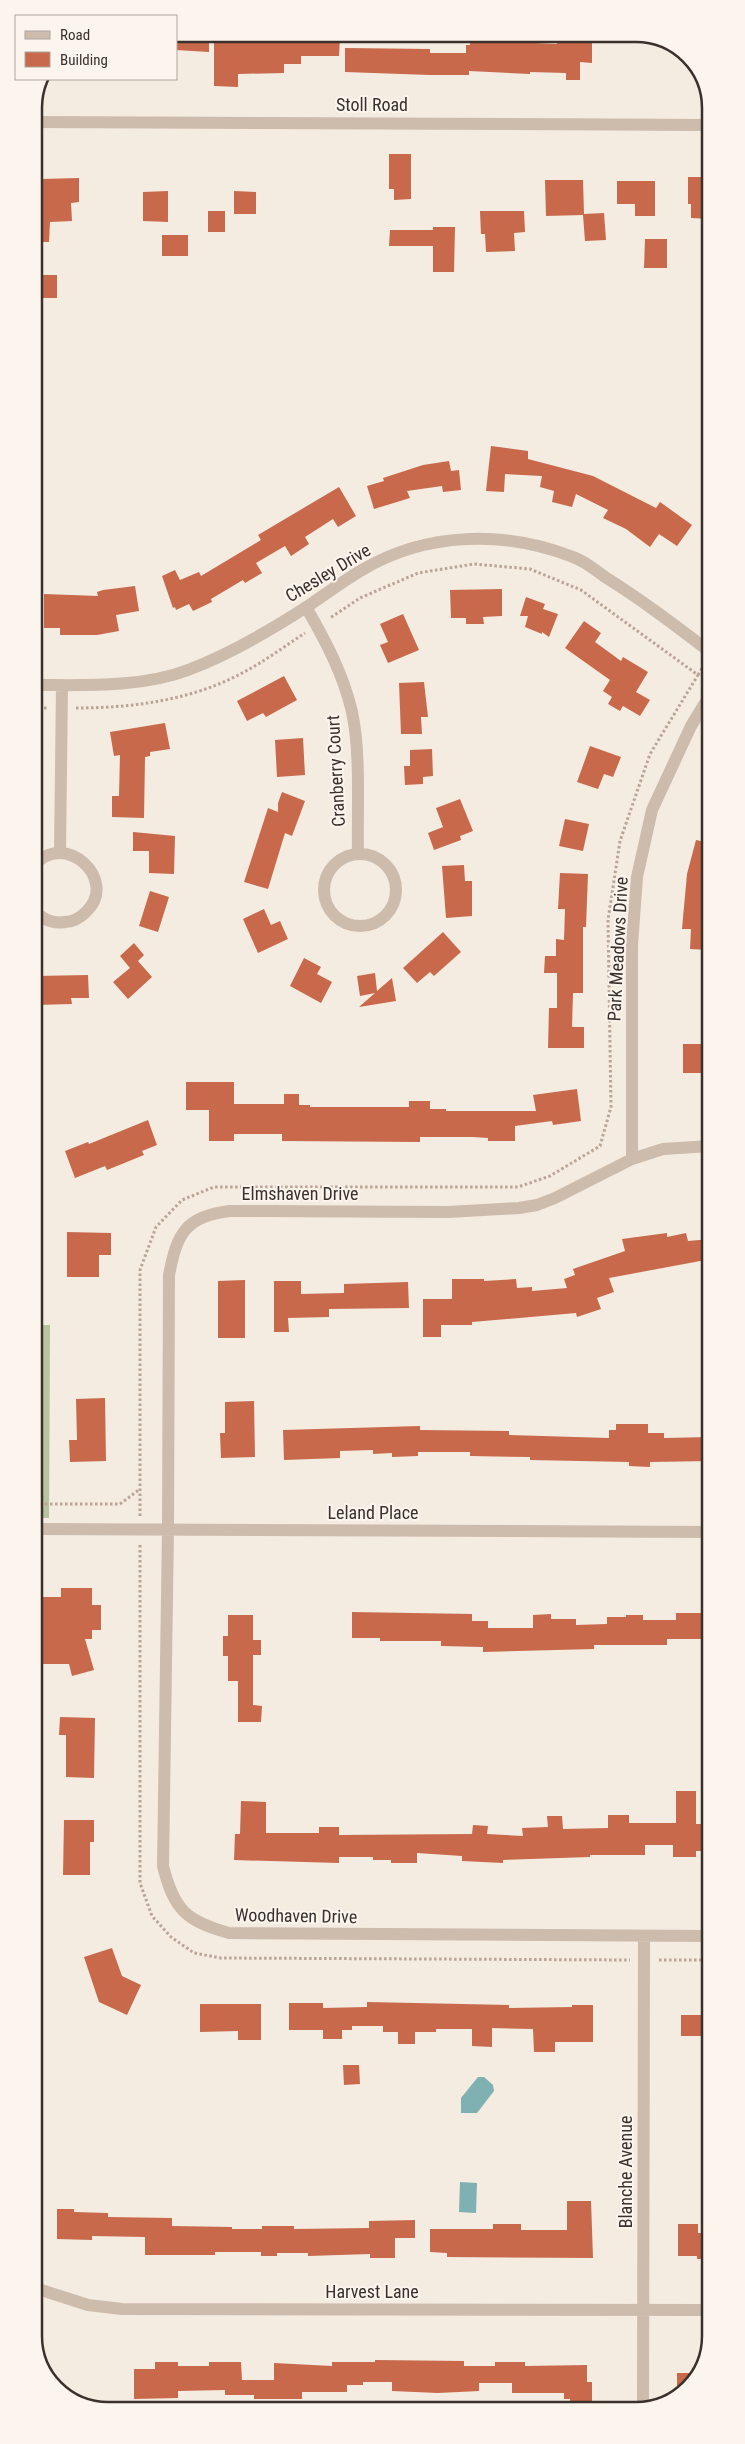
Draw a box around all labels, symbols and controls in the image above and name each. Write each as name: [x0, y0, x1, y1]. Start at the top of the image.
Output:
legend: [15, 15, 178, 80]
text: Road: [60, 26, 90, 44]
text: Building: [60, 51, 108, 69]
street label: Stoll Road: [336, 94, 408, 115]
street label: Chesley Drive: [281, 539, 374, 606]
street label: Cranberry Court: [322, 715, 349, 827]
street label: Park Meadows Drive: [603, 876, 632, 1022]
street label: Elmshaven Drive: [242, 1183, 358, 1204]
street label: Leland Place: [327, 1502, 419, 1523]
street label: Woodhaven Drive: [235, 1904, 357, 1927]
street label: Blanche Avenue: [615, 2116, 636, 2228]
street label: Harvest Lane: [325, 2281, 419, 2302]

